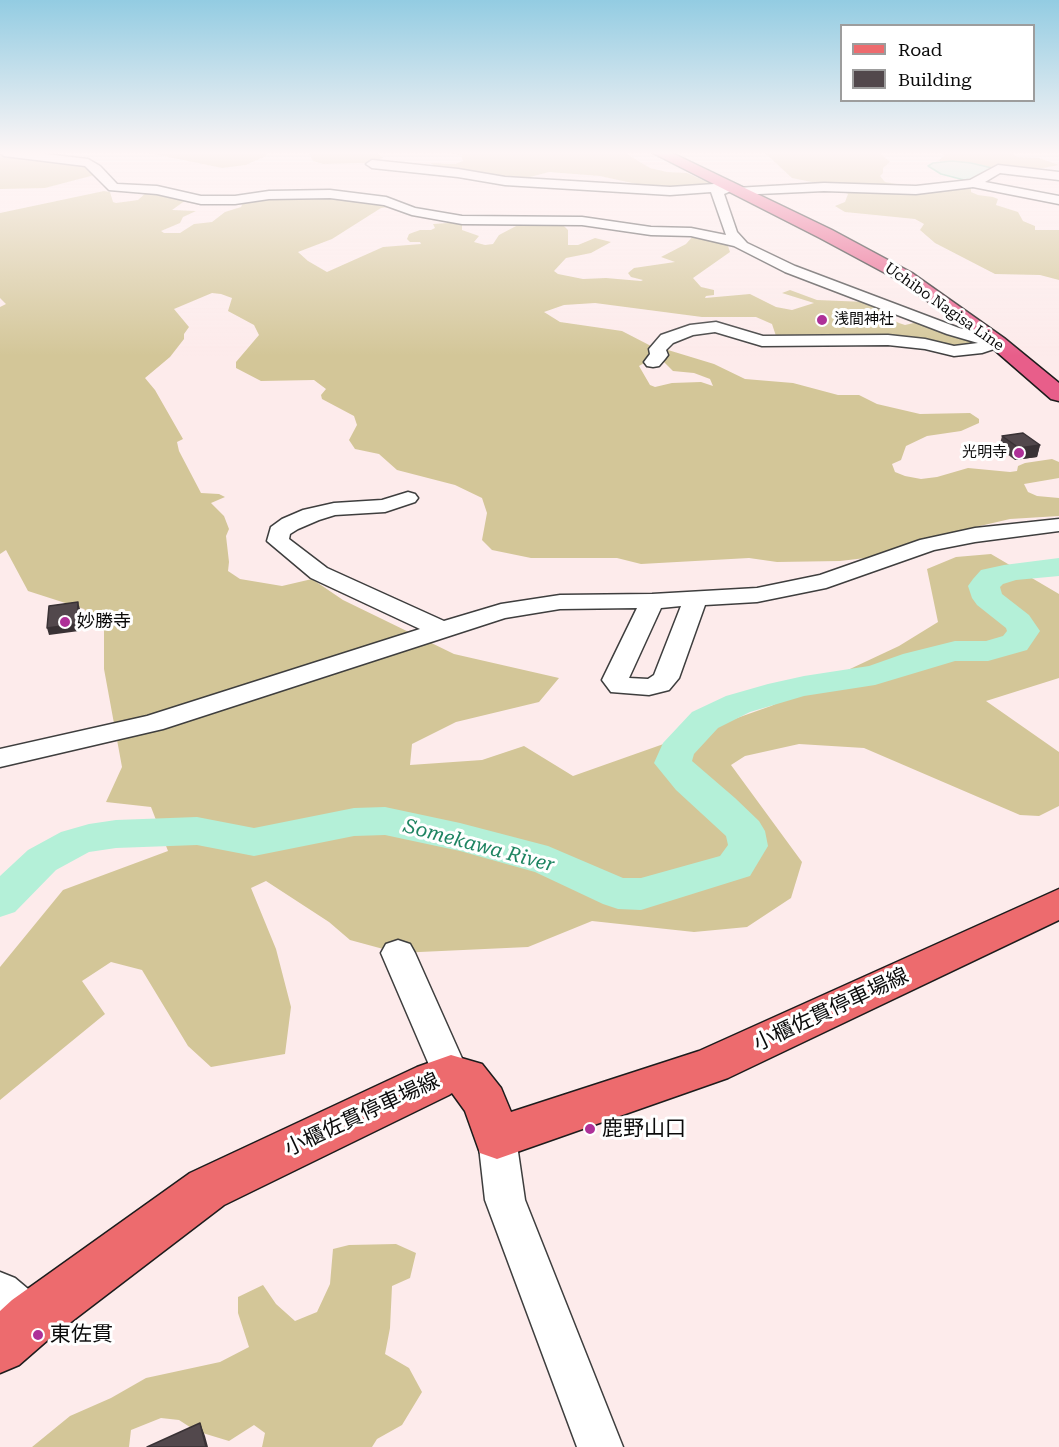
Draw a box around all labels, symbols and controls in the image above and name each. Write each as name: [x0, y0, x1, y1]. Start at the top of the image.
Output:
legend: [840, 24, 1035, 102]
text: Road: [898, 39, 942, 60]
text: Building: [898, 69, 972, 90]
street label: Uchibo Nagisa Line: [881, 259, 1007, 355]
place label: 浅間神社: [834, 311, 894, 329]
marker: 浅間神社: [815, 313, 829, 327]
place label: 光明寺: [962, 444, 1007, 462]
marker: 光明寺: [1012, 446, 1026, 460]
place label: 妙勝寺: [77, 611, 131, 633]
marker: 妙勝寺: [58, 615, 72, 629]
water label: Somekawa River: [401, 814, 557, 878]
street label: 小櫃佐貫停車場線: [750, 963, 912, 1057]
street label: 小櫃佐貫停車場線: [281, 1068, 443, 1162]
place label: 鹿野山口: [602, 1116, 686, 1142]
marker: 鹿野山口: [583, 1122, 597, 1136]
place label: 東佐貫: [50, 1322, 113, 1348]
marker: 東佐貫: [31, 1328, 45, 1342]

